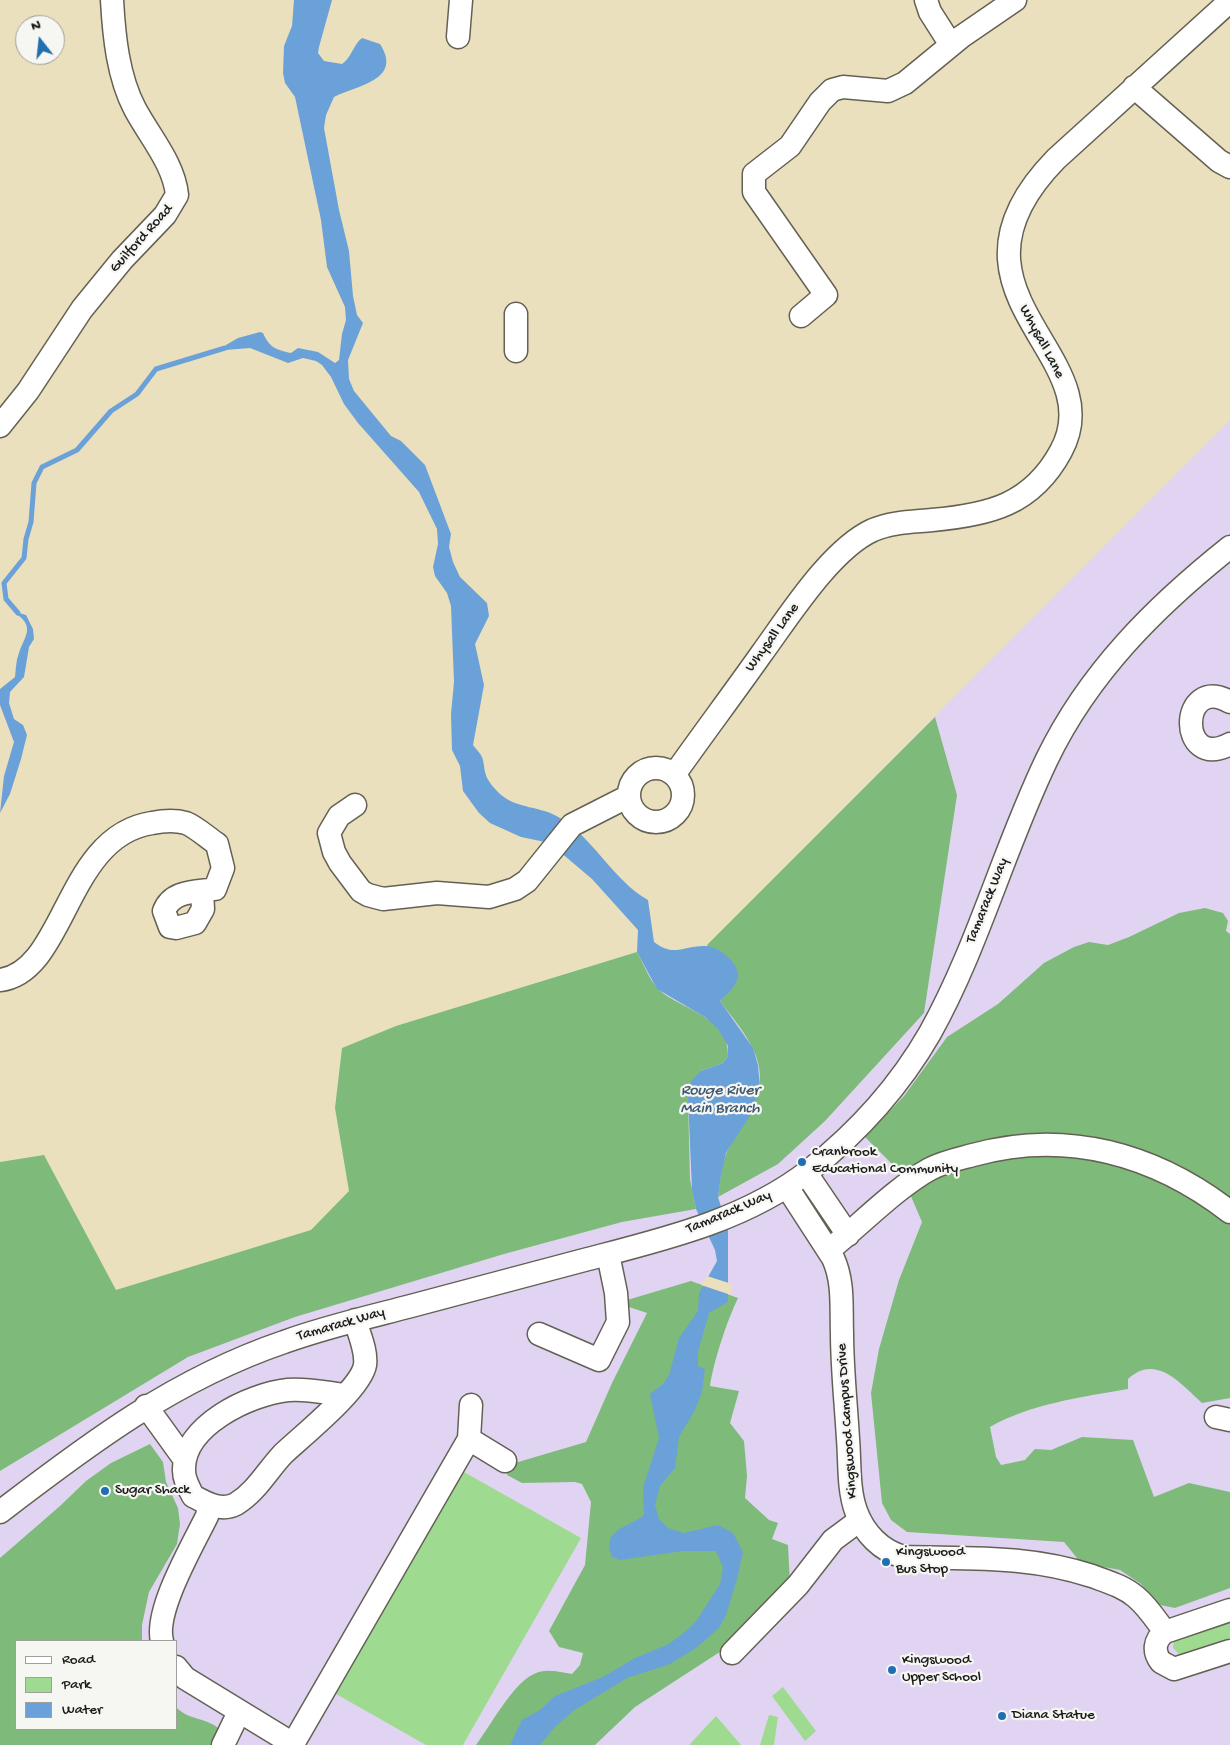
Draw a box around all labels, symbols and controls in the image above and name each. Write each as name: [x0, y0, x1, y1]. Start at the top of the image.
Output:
north arrow: [15, 15, 65, 65]
text: N: [29, 17, 43, 35]
street label: Guilford Road: [107, 201, 177, 277]
street label: Whysall Lane: [1014, 302, 1068, 382]
street label: Whysall Lane: [742, 600, 804, 676]
street label: Tamarack Way: [963, 856, 1013, 946]
water label: Rouge River Main Branch: [680, 1082, 760, 1120]
place label: Cranbrook Educational Community: [812, 1144, 958, 1179]
marker: Cranbrook Educational Community: [796, 1156, 808, 1168]
street label: Tamarack Way: [684, 1187, 774, 1239]
street label: Tamarack Way: [295, 1304, 387, 1346]
street label: Kingswood Campus Drive: [834, 1343, 862, 1499]
place label: Sugar Shack: [115, 1482, 190, 1500]
marker: Sugar Shack: [99, 1485, 111, 1497]
place label: Kingswood Bus Stop: [896, 1544, 965, 1579]
marker: Kingswood Bus Stop: [880, 1556, 892, 1568]
legend: [15, 1640, 178, 1730]
text: Road: [62, 1651, 95, 1669]
place label: Kingswood Upper School: [902, 1652, 981, 1687]
marker: Kingswood Upper School: [886, 1664, 898, 1676]
text: Park: [62, 1676, 91, 1694]
text: Water: [62, 1701, 102, 1719]
place label: Diana Statue: [1012, 1707, 1095, 1725]
marker: Diana Statue: [996, 1710, 1008, 1722]

